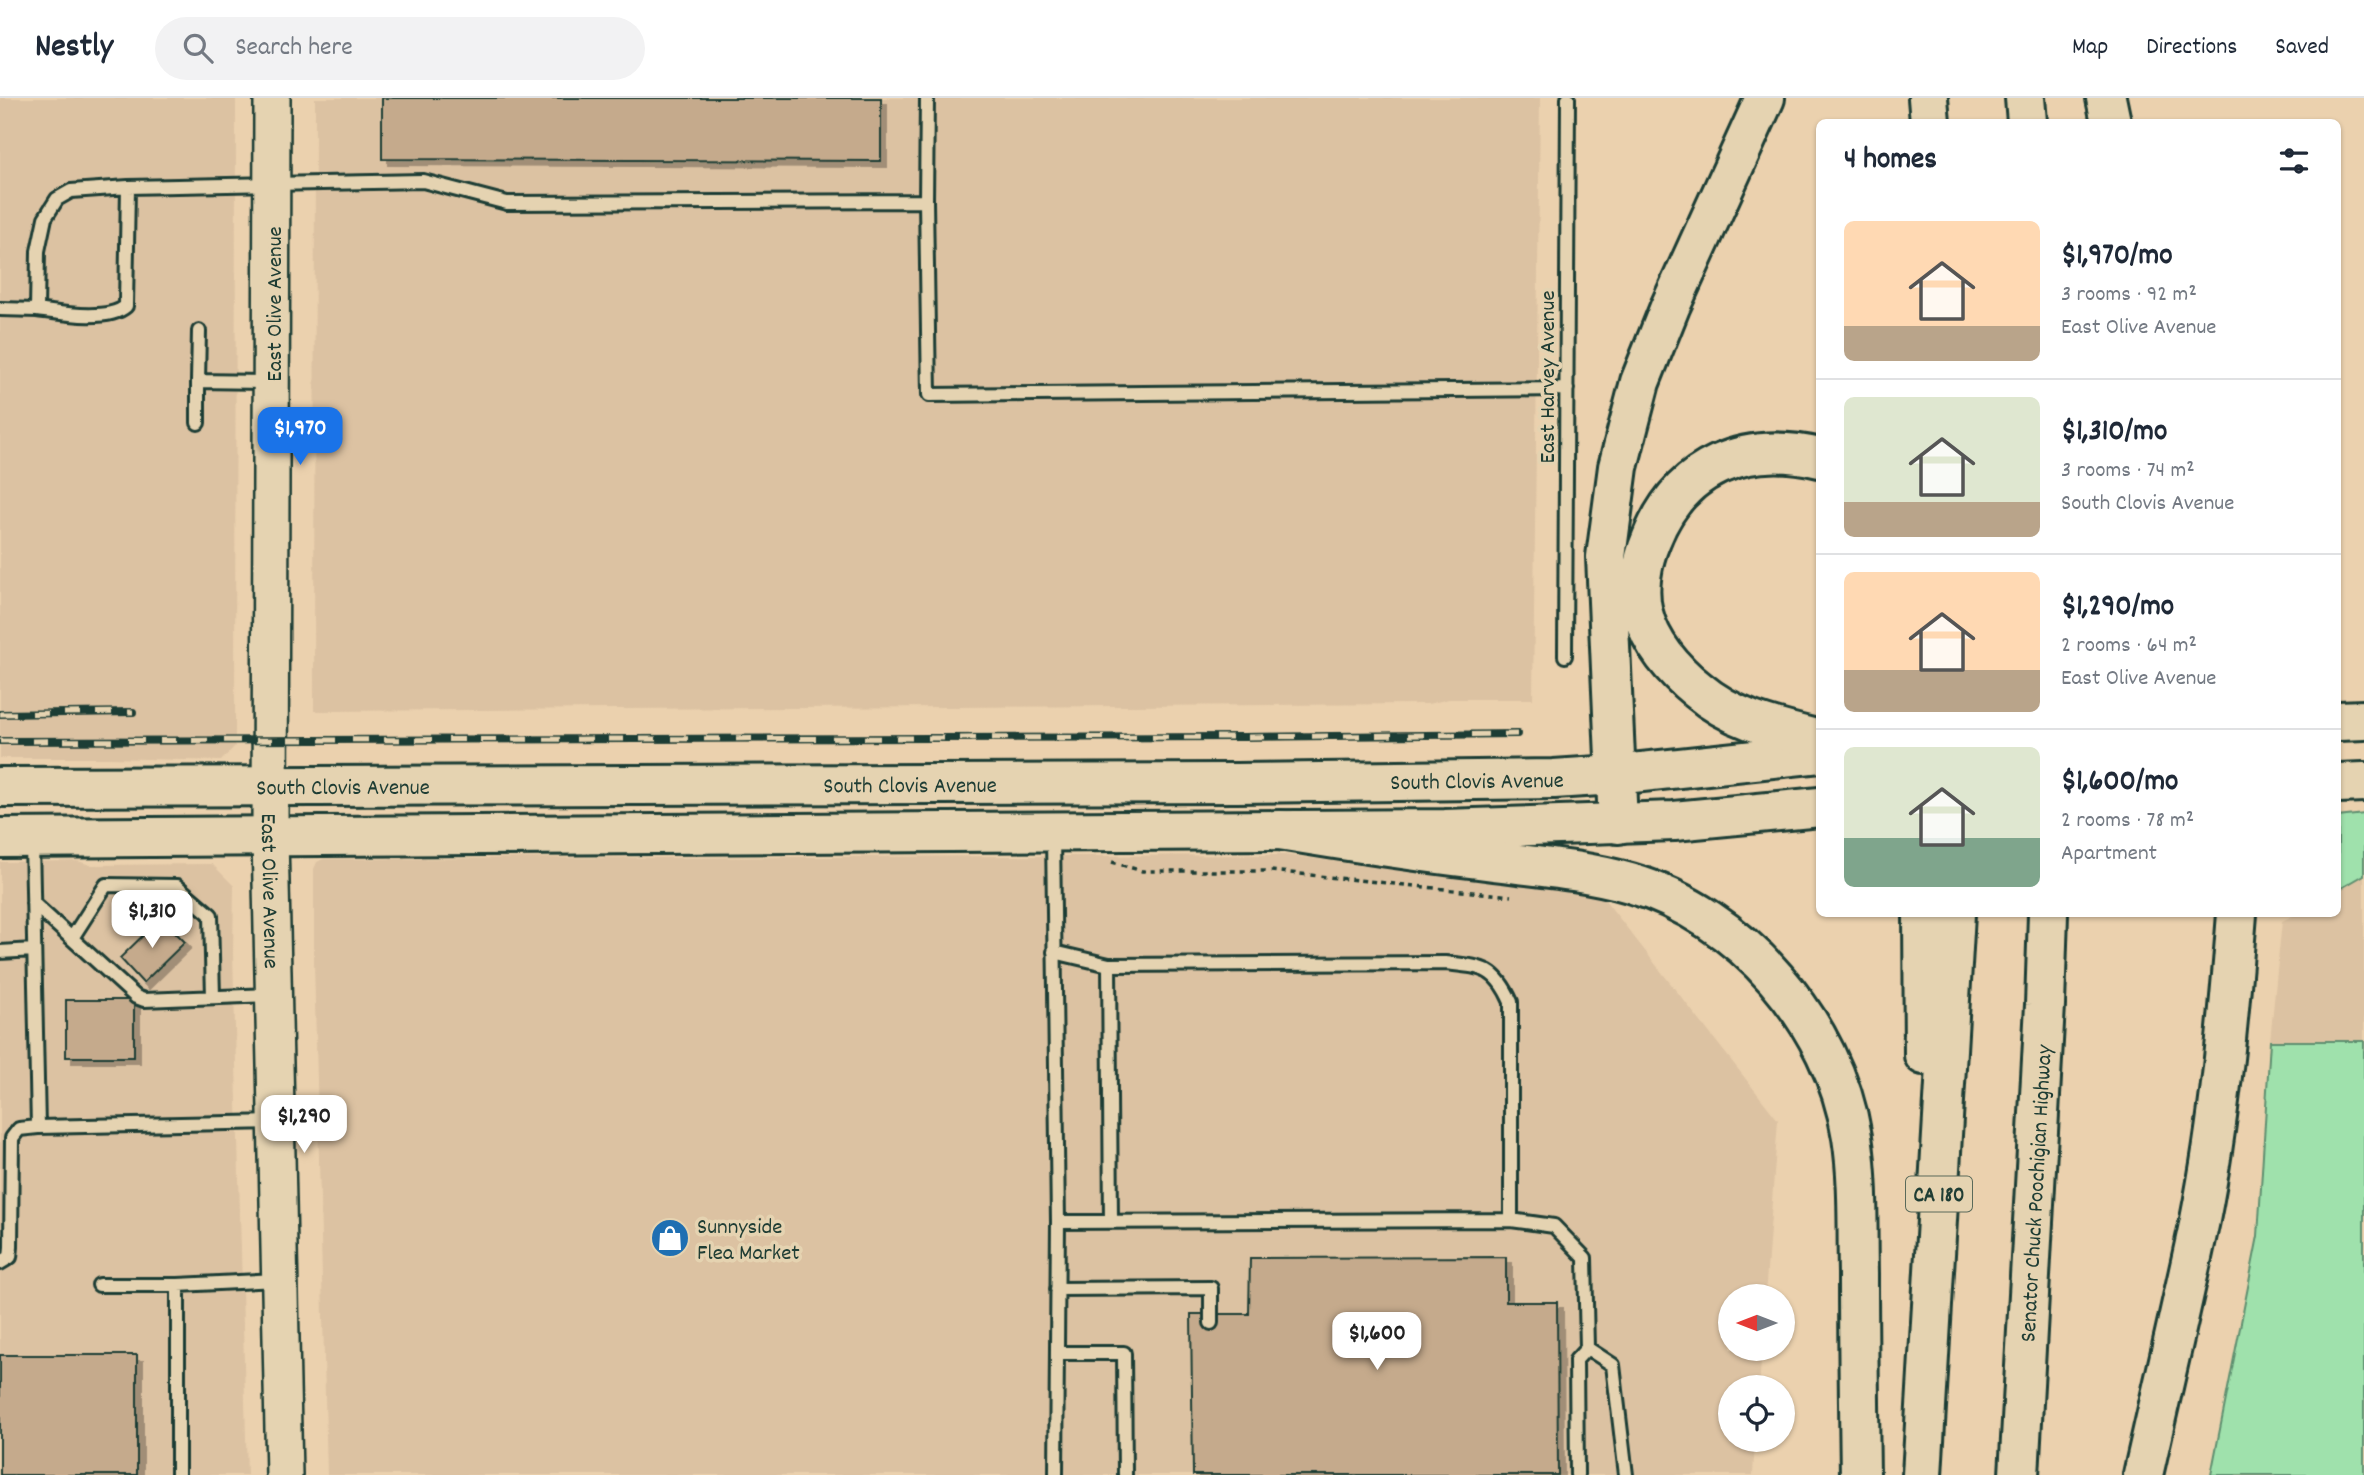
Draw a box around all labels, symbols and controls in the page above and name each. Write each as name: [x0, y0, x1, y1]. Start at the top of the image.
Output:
search box: [155, 17, 645, 80]
text: Nestly: [35, 25, 113, 72]
icon: search: [179, 29, 217, 67]
text: Search here: [235, 30, 353, 67]
text: Map: [2072, 31, 2108, 65]
text: Directions: [2146, 31, 2237, 65]
text: Saved: [2275, 31, 2329, 65]
text: 4 homes: [1844, 140, 1937, 183]
icon: filters: [2275, 142, 2313, 180]
street label: East Olive Avenue: [260, 226, 293, 382]
text: $1,970/mo: [2061, 236, 2173, 279]
icon: home: [1900, 249, 1984, 333]
text: 3 rooms · 92 m²: [2061, 279, 2197, 312]
street label: East Harvey Avenue: [1533, 291, 1566, 463]
text: East Olive Avenue: [2061, 312, 2216, 345]
pin: $1,970: [243, 408, 357, 467]
text: $1,310/mo: [2061, 412, 2167, 455]
text: $1,970: [274, 413, 326, 446]
icon: home: [1900, 425, 1984, 509]
text: 3 rooms · 74 m²: [2061, 455, 2195, 488]
text: South Clovis Avenue: [2061, 488, 2234, 521]
text: $1,290/mo: [2061, 587, 2174, 630]
icon: home: [1900, 600, 1984, 684]
text: 2 rooms · 64 m²: [2061, 630, 2197, 663]
text: East Olive Avenue: [2061, 663, 2216, 696]
text: $1,600/mo: [2061, 762, 2178, 805]
street label: South Clovis Avenue: [1390, 765, 1565, 801]
street label: South Clovis Avenue: [823, 771, 997, 804]
street label: South Clovis Avenue: [256, 773, 430, 806]
icon: home: [1900, 775, 1984, 859]
text: 2 rooms · 78 m²: [2061, 805, 2194, 838]
street label: East Olive Avenue: [250, 813, 286, 969]
text: Apartment: [2061, 838, 2157, 871]
pin: $1,310: [95, 890, 209, 950]
text: $1,310: [128, 896, 176, 929]
street label: Senator Chuck Poochigian Highway: [2013, 1043, 2063, 1343]
pin: $1,290: [247, 1096, 361, 1155]
text: $1,290: [277, 1101, 331, 1134]
road number: CA 180: [1906, 1176, 1972, 1212]
place label: Sunnyside Flea Market: [697, 1212, 800, 1271]
shop icon: Sunnyside Flea Market: [649, 1217, 691, 1259]
north arrow: [1718, 1284, 1796, 1362]
map controls: [1718, 1284, 1795, 1452]
pin: $1,600: [1320, 1312, 1434, 1372]
text: $1,600: [1348, 1318, 1406, 1351]
button: locate: [1718, 1375, 1795, 1452]

